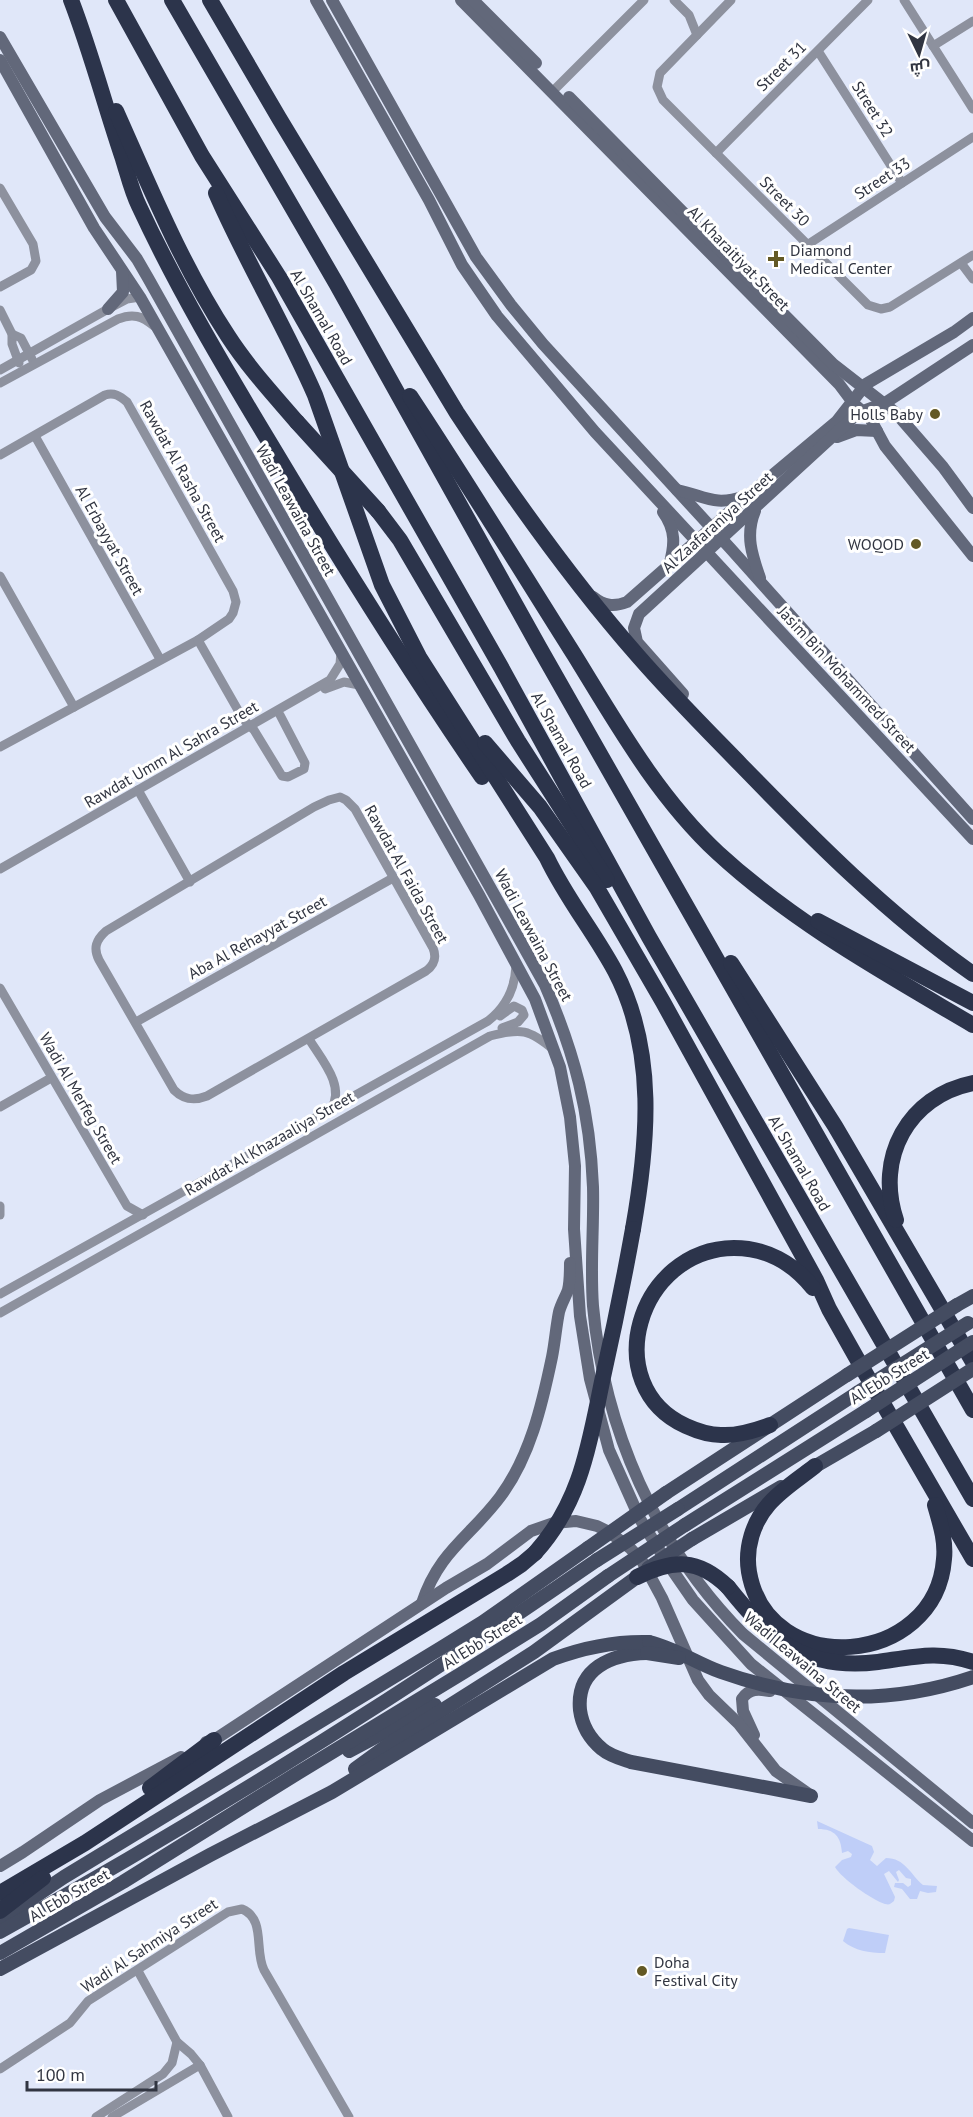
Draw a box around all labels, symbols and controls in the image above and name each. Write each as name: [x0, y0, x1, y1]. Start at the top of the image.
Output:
north arrow: [889, 24, 949, 84]
street label: Street 31: [752, 37, 810, 95]
text: ش: [909, 58, 931, 80]
street label: Street 32: [848, 77, 898, 141]
street label: Street 33: [850, 153, 914, 203]
street label: Street 30: [756, 172, 814, 230]
street label: Al Kharaitiyat Street: [684, 201, 795, 315]
place label: Diamond Medical Center: [790, 240, 893, 278]
marker: Diamond Medical Center: [767, 250, 785, 268]
street label: Al Shamal Road: [287, 266, 357, 368]
street label: Rawdat Al Rasha Street: [136, 397, 231, 546]
place label: Holls Baby: [850, 404, 924, 424]
marker: Holls Baby: [928, 407, 942, 421]
street label: Wadi Leawaina Street: [252, 441, 341, 580]
street label: Al Zaafaraniya Street: [657, 467, 777, 577]
street label: Al Erbayyat Street: [72, 482, 149, 599]
place label: WOQOD: [848, 534, 904, 554]
marker: WOQOD: [909, 537, 923, 551]
street label: Jasim Bin Mohammed Street: [773, 601, 921, 757]
street label: Al Shamal Road: [527, 688, 597, 792]
street label: Rawdat Umm Al Sahra Street: [80, 696, 262, 812]
street label: Rawdat Al Faida Street: [361, 801, 454, 947]
street label: Wadi Leawaina Street: [491, 865, 578, 1005]
street label: Aba Al Rehayyat Street: [184, 890, 330, 983]
street label: Wadi Al Merfeg Street: [35, 1029, 127, 1168]
street label: Rawdat Al Khazaaliya Street: [181, 1086, 358, 1200]
street label: Al Shamal Road: [765, 1112, 835, 1214]
street label: Al Ebb Street: [846, 1344, 933, 1408]
street label: Wadi Leawaina Street: [740, 1607, 866, 1717]
street label: Al Ebb Street: [439, 1609, 526, 1673]
street label: Al Ebb Street: [25, 1864, 113, 1926]
street label: Wadi Al Sahmiya Street: [77, 1893, 221, 1997]
place label: Doha Festival City: [654, 1952, 738, 1990]
marker: Doha Festival City: [635, 1964, 649, 1978]
scale bar: [27, 2054, 156, 2092]
text: 100 m: [36, 2063, 85, 2086]

